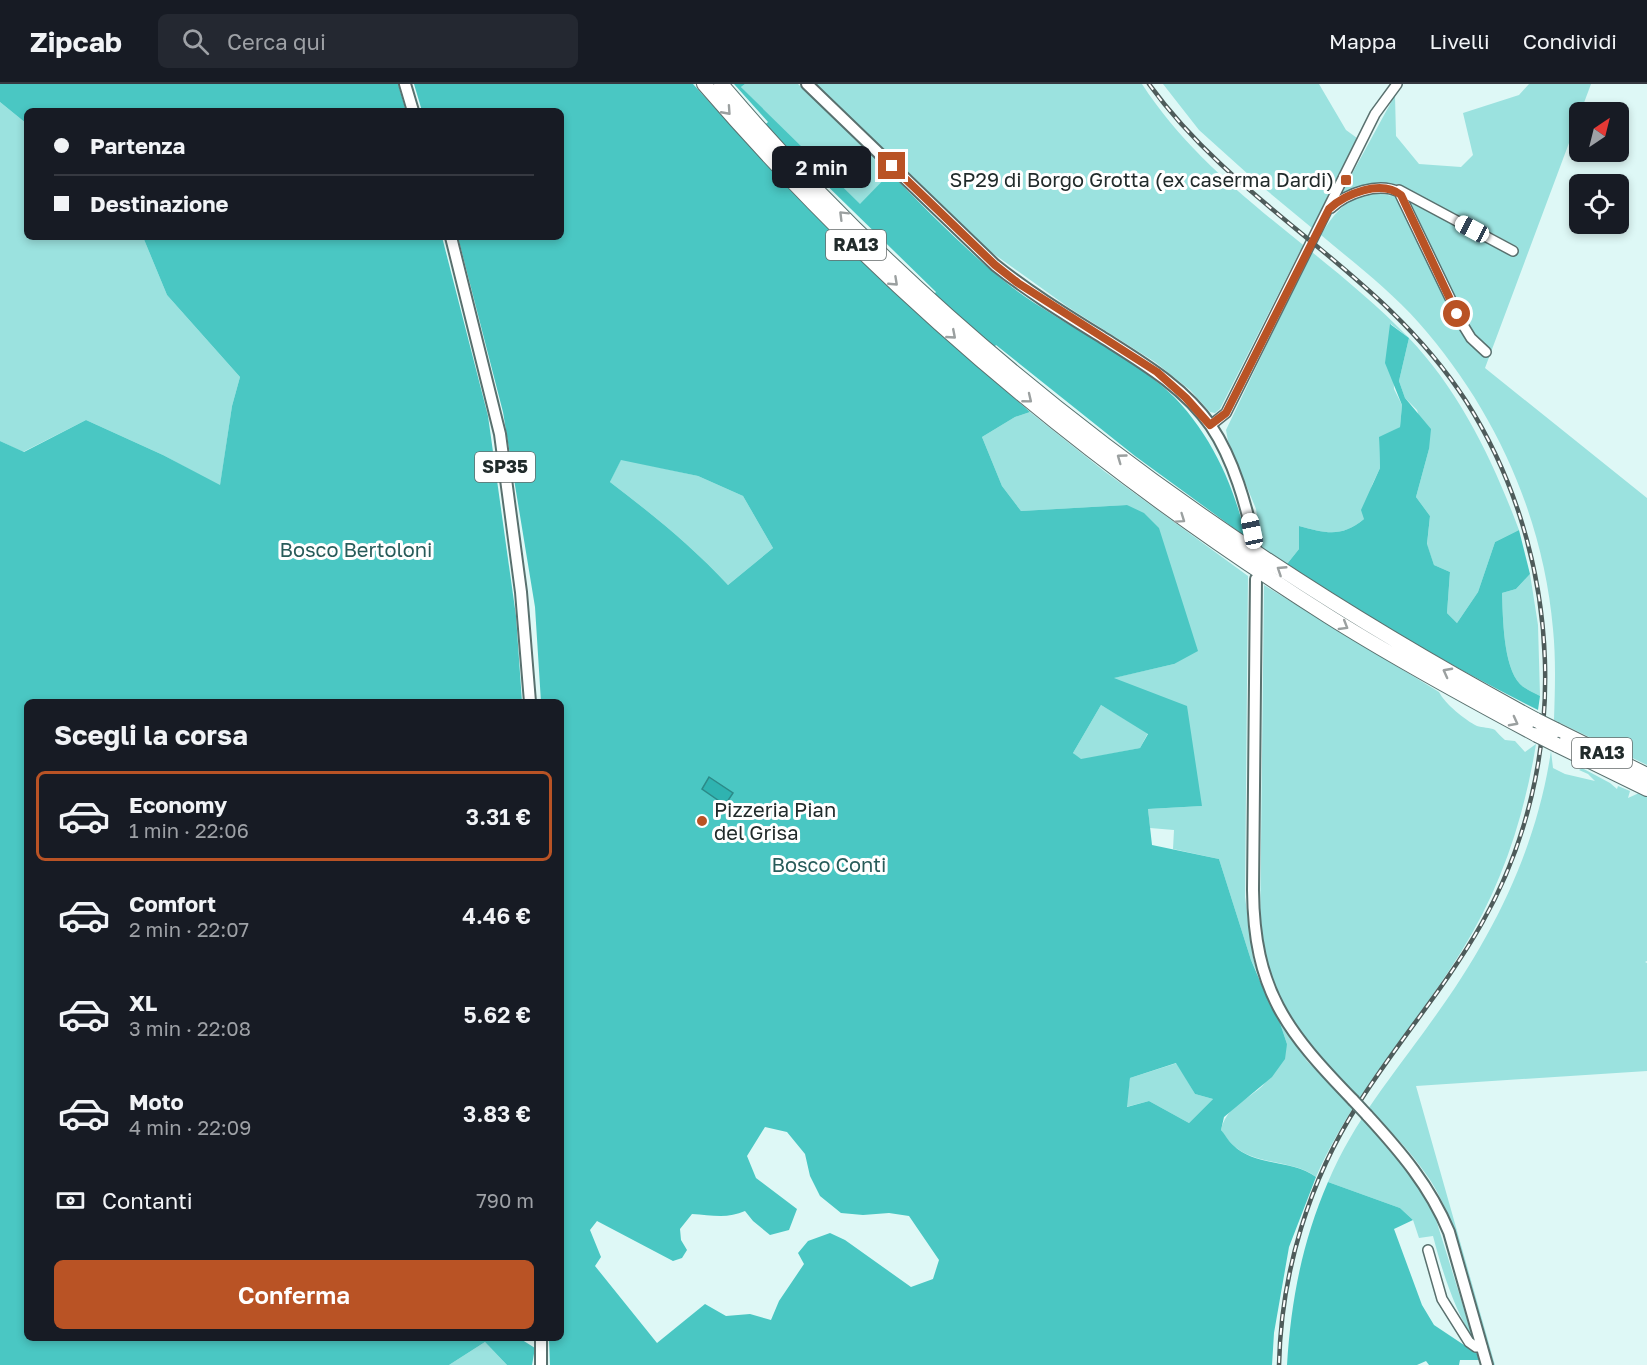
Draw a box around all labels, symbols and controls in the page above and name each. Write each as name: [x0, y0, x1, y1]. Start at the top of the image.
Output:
search box: [158, 14, 578, 68]
text: Zipcab: [30, 25, 122, 58]
icon: search: [179, 25, 212, 58]
text: Cerca qui: [227, 28, 326, 55]
text: Mappa: [1329, 28, 1397, 54]
text: Livelli: [1430, 28, 1490, 54]
text: Condividi: [1523, 28, 1617, 54]
north arrow: [1569, 102, 1629, 162]
map controls: [1569, 102, 1629, 234]
one-way arrow: [720, 104, 731, 115]
text: Partenza: [90, 132, 185, 159]
callout: 2 min: [772, 145, 871, 187]
route end: [878, 152, 905, 179]
text: 2 min: [796, 155, 848, 179]
place label: SP29 di Borgo Grotta (ex caserma Dardi): [949, 167, 1334, 191]
marker: SP29 di Borgo Grotta (ex caserma Dardi): [1339, 173, 1353, 187]
button: locate: [1569, 174, 1629, 234]
text: Destinazione: [90, 190, 229, 217]
one-way arrow: [839, 211, 850, 222]
car: [1452, 213, 1492, 245]
road number: RA13: [826, 230, 886, 260]
one-way arrow: [886, 274, 897, 285]
route start: [1443, 300, 1470, 327]
one-way arrow: [945, 328, 956, 339]
one-way arrow: [1021, 391, 1032, 402]
road number: SP35: [475, 452, 535, 482]
one-way arrow: [1117, 454, 1128, 465]
one-way arrow: [1175, 512, 1186, 523]
car: [1239, 512, 1265, 550]
park label: Bosco Bertoloni: [280, 537, 432, 561]
one-way arrow: [1277, 566, 1288, 577]
one-way arrow: [1338, 619, 1348, 630]
one-way arrow: [1443, 668, 1454, 679]
one-way arrow: [1507, 715, 1518, 726]
text: Scegli la corsa: [54, 719, 248, 751]
road number: RA13: [1572, 738, 1632, 768]
icon: car: [57, 789, 111, 843]
text: Economy: [129, 791, 227, 818]
place label: Pizzeria Pian del Grisa: [714, 797, 836, 844]
text: 3.31 €: [466, 803, 531, 830]
marker: Pizzeria Pian del Grisa: [695, 814, 709, 828]
text: 1 min · 22:06: [129, 818, 249, 842]
park label: Bosco Conti: [772, 852, 886, 876]
icon: car: [57, 888, 111, 942]
text: Comfort: [129, 890, 216, 917]
text: 4.46 €: [462, 902, 531, 929]
text: 2 min · 22:07: [129, 917, 249, 941]
icon: car: [57, 987, 111, 1041]
text: XL: [129, 989, 157, 1016]
text: 5.62 €: [463, 1001, 531, 1028]
text: 3 min · 22:08: [129, 1016, 251, 1040]
icon: car: [57, 1086, 111, 1140]
text: Moto: [129, 1088, 184, 1115]
text: 3.83 €: [463, 1100, 531, 1127]
text: 4 min · 22:09: [129, 1115, 251, 1139]
icon: cash: [54, 1184, 87, 1217]
text: Contanti: [102, 1187, 193, 1214]
text: 790 m: [476, 1188, 534, 1212]
button: Conferma: [54, 1260, 534, 1329]

